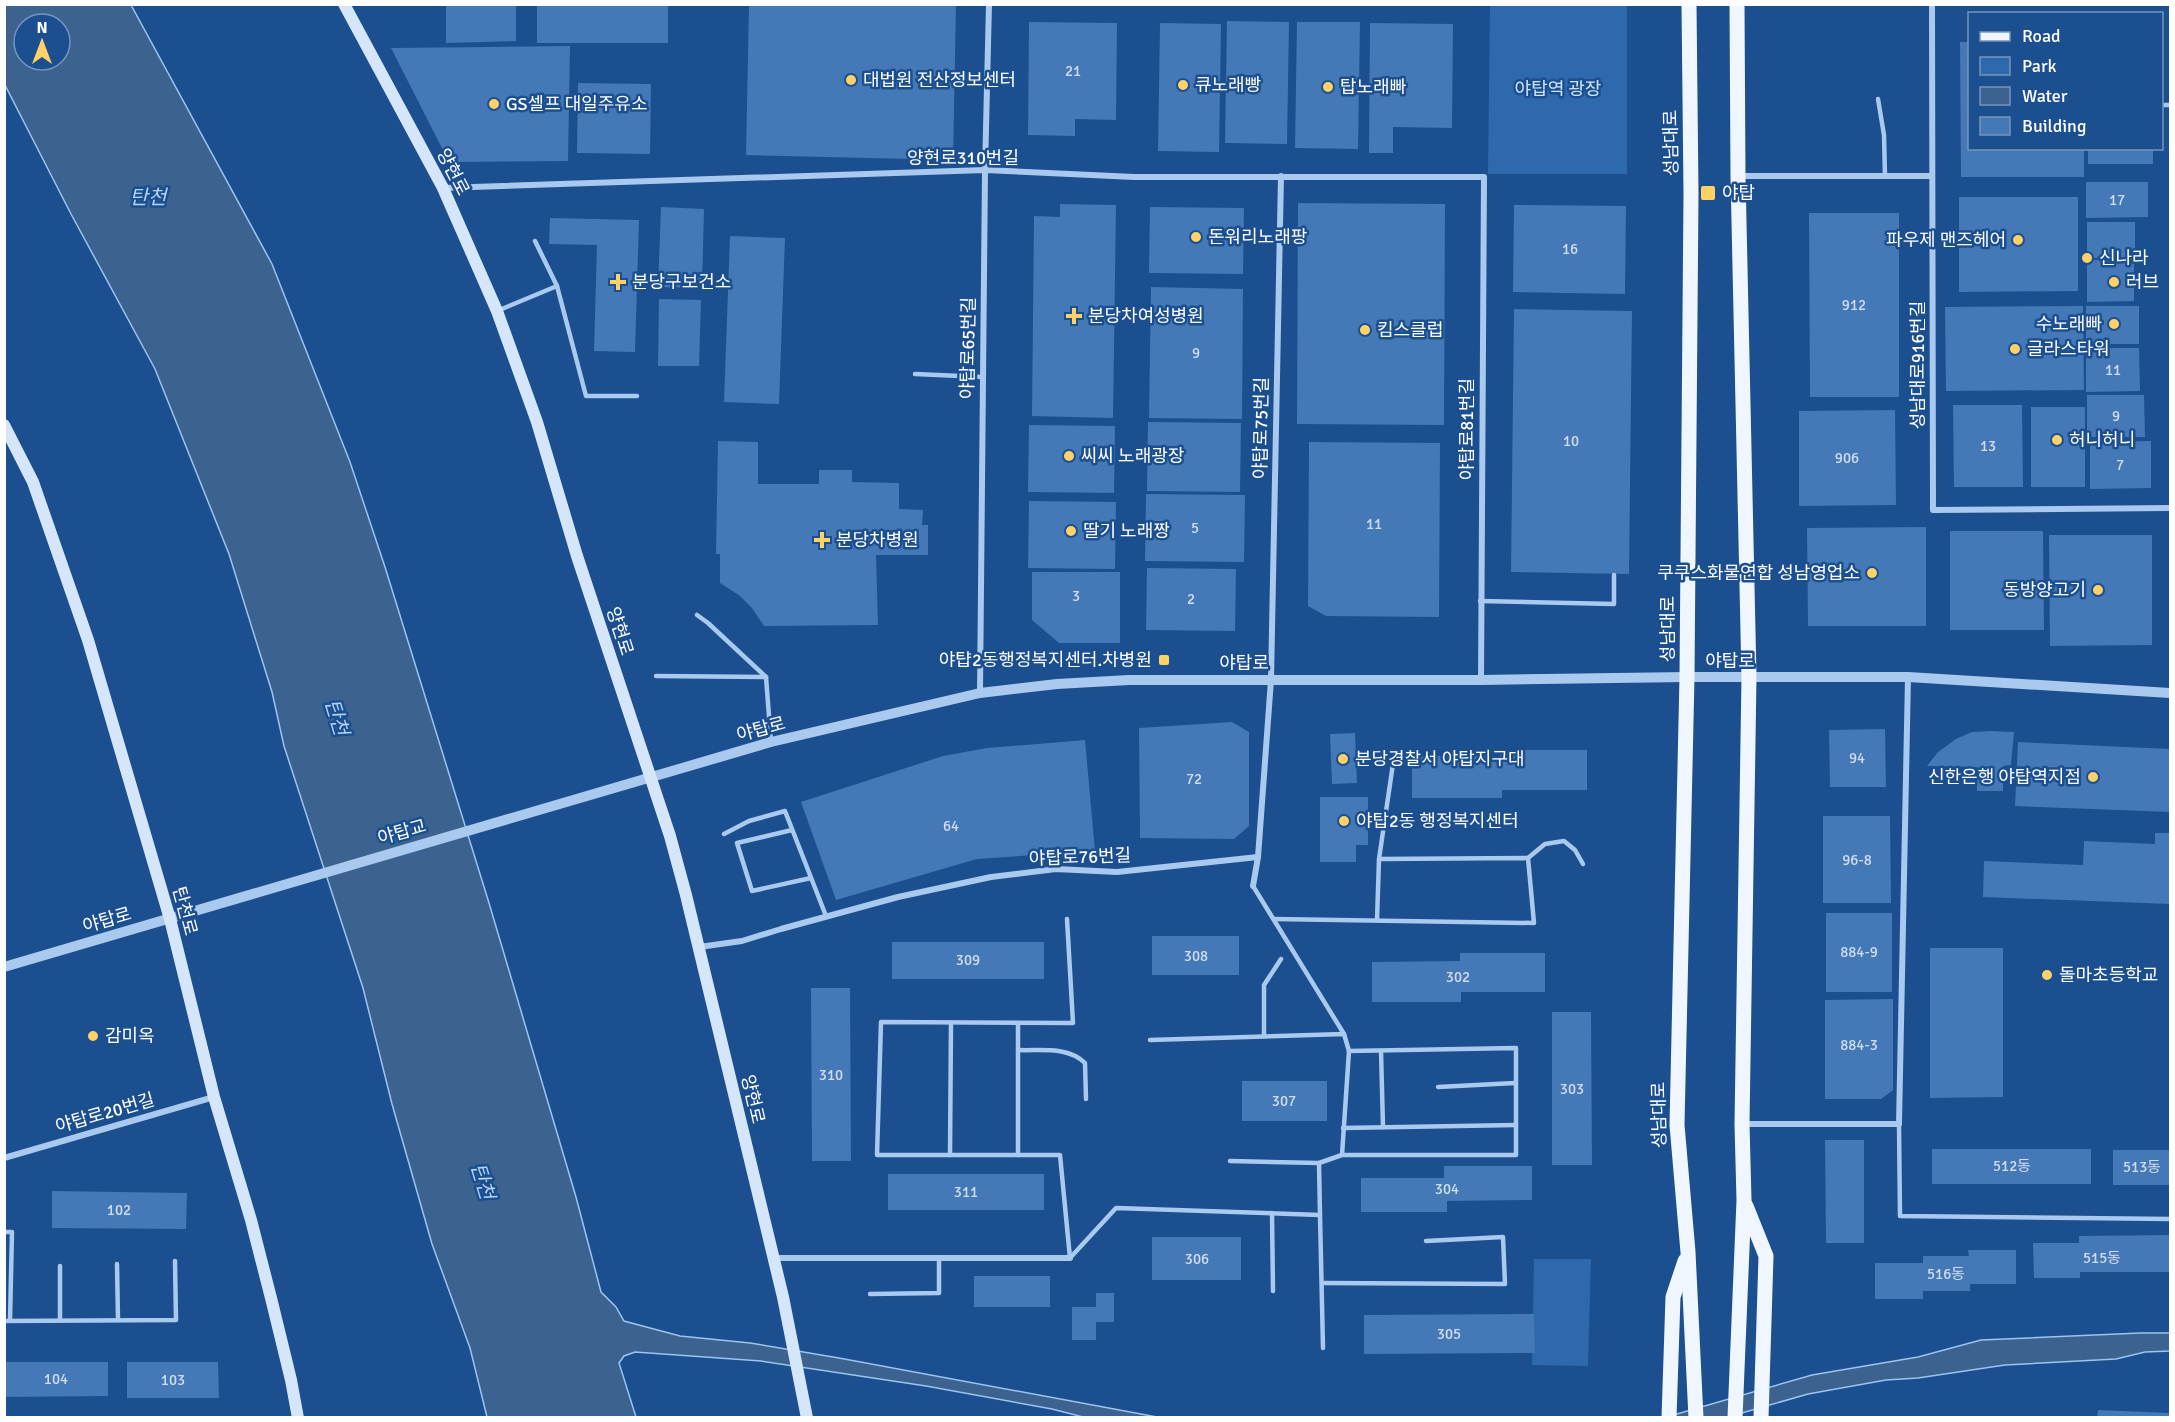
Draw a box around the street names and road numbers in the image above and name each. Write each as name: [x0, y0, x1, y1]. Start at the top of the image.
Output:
street label: 성남대로: [1659, 110, 1683, 176]
street label: 양현로: [432, 145, 474, 199]
street label: 양현로310번길: [907, 147, 1019, 169]
street label: 야탑로65번길: [956, 297, 980, 399]
street label: 성남대로916번길: [1907, 301, 1929, 429]
street label: 야탑로75번길: [1249, 377, 1273, 479]
street label: 야탑로81번길: [1456, 378, 1478, 480]
street label: 성남대로: [1657, 596, 1679, 662]
street label: 양현로: [602, 604, 638, 658]
street label: 야탑로: [1705, 650, 1755, 672]
street label: 야탑로: [1219, 652, 1269, 674]
street label: 야탑로: [734, 712, 788, 746]
street label: 야탑교: [375, 815, 429, 849]
street label: 야탑로76번길: [1029, 844, 1131, 870]
street label: 탄천로: [168, 884, 202, 938]
street label: 야탑로: [80, 903, 134, 937]
street label: 양현로: [737, 1072, 769, 1126]
street label: 성남대로: [1647, 1082, 1671, 1148]
street label: 야탑로20번길: [53, 1088, 157, 1138]

